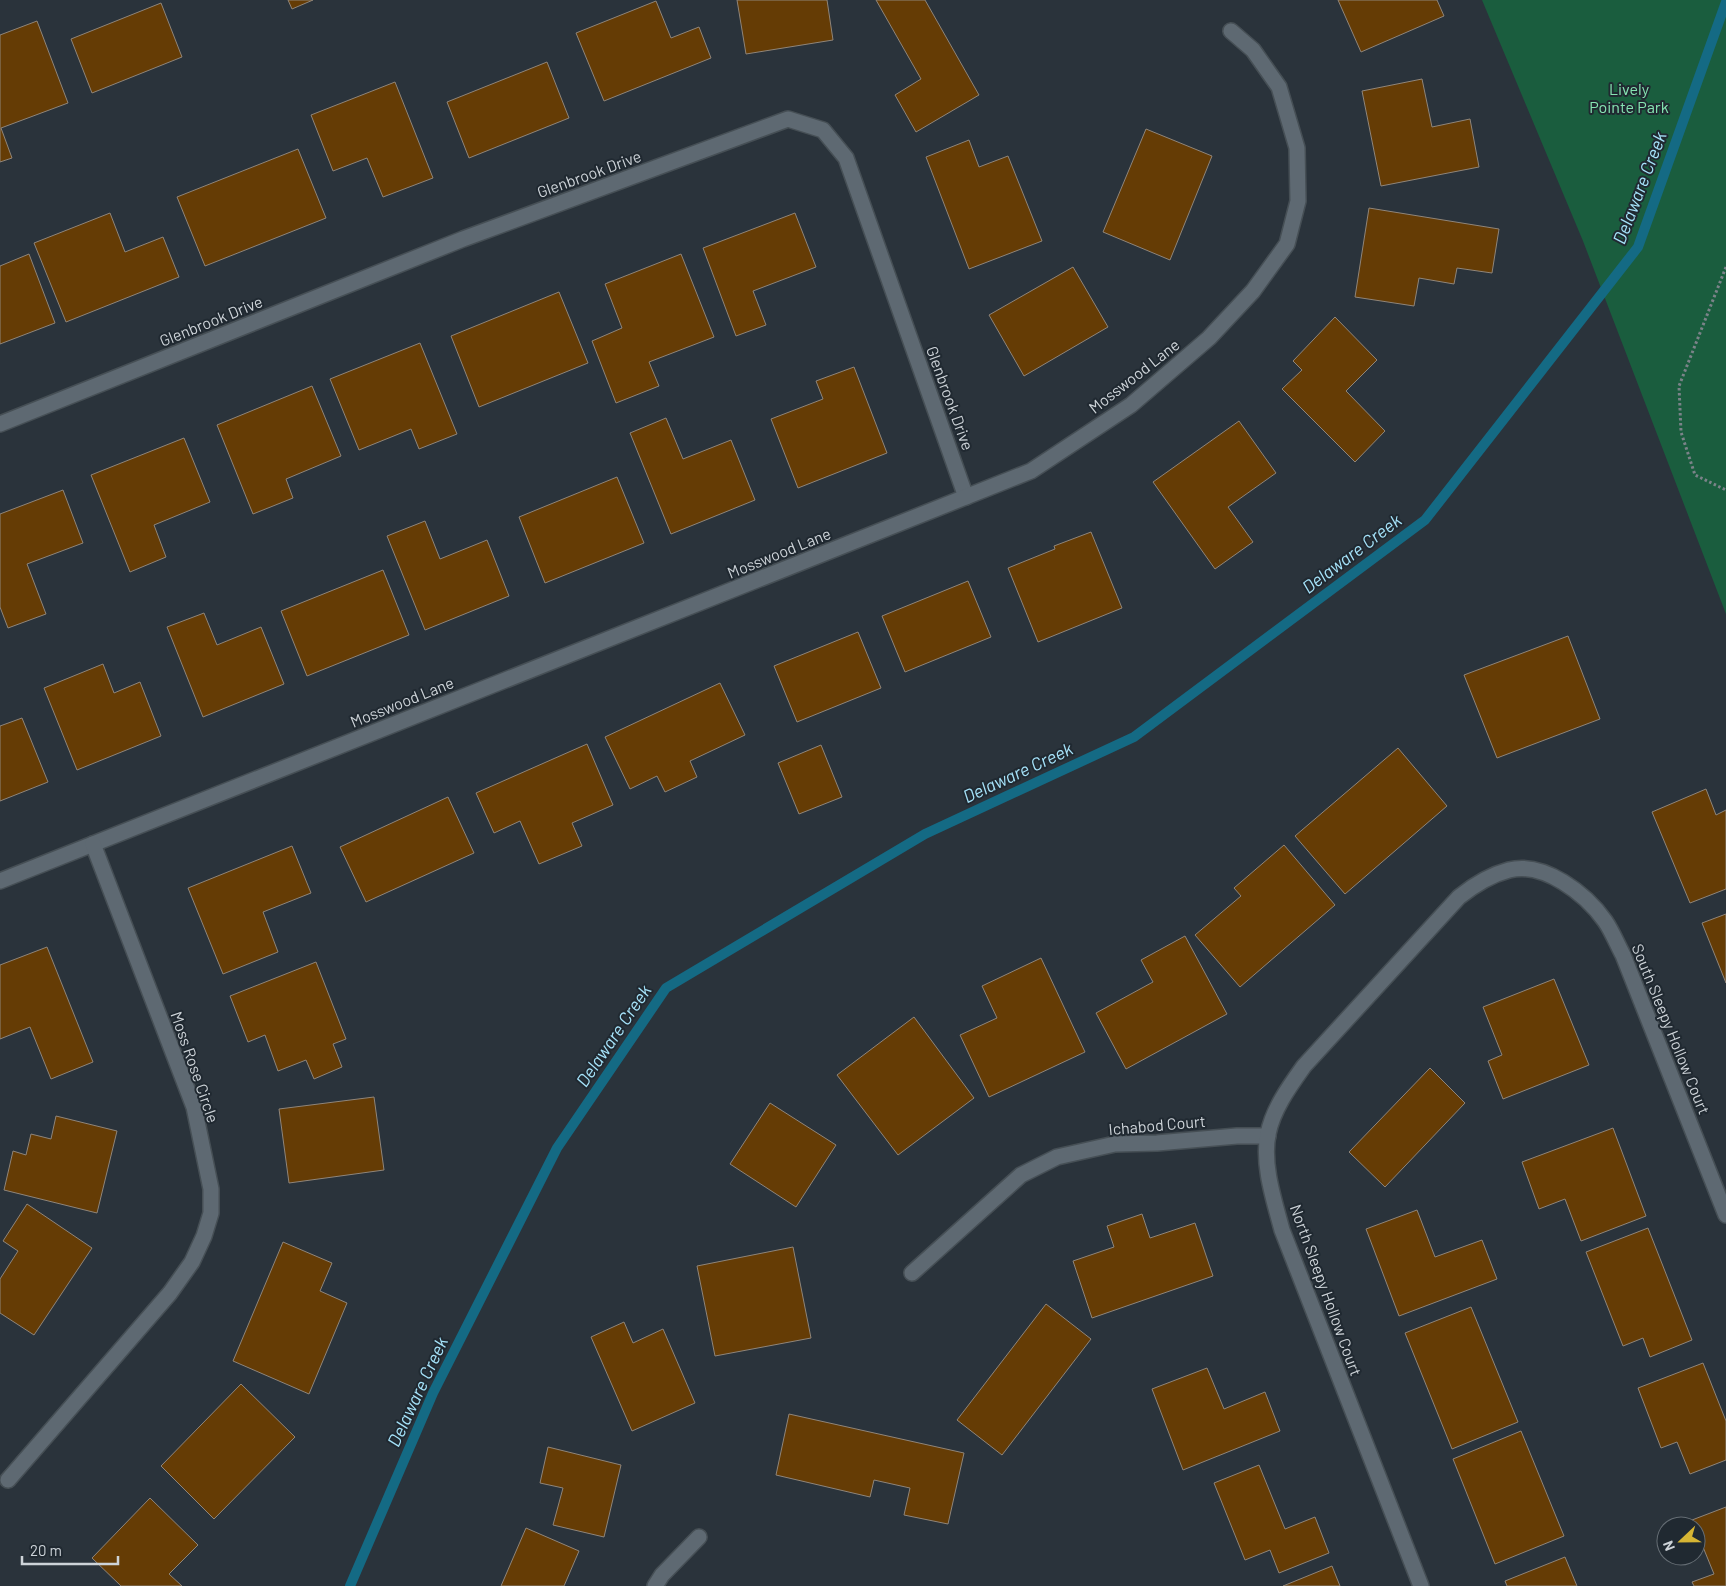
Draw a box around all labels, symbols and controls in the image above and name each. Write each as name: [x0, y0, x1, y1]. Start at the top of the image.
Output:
park label: Lively Pointe Park: [1589, 79, 1669, 116]
water label: Delaware Creek: [1608, 128, 1671, 247]
street label: Glenbrook Drive: [534, 146, 643, 201]
street label: Glenbrook Drive: [157, 291, 265, 350]
street label: Mosswood Lane: [1085, 334, 1183, 417]
street label: Glenbrook Drive: [923, 343, 978, 452]
water label: Delaware Creek: [1297, 509, 1406, 598]
street label: Mosswood Lane: [724, 523, 833, 582]
street label: Mosswood Lane: [347, 672, 456, 731]
water label: Delaware Creek: [959, 737, 1076, 807]
street label: South Sleepy Hollow Court: [1629, 941, 1714, 1117]
water label: Delaware Creek: [571, 980, 656, 1091]
street label: Moss Rose Circle: [168, 1009, 223, 1125]
street label: Ichabod Court: [1108, 1111, 1206, 1138]
street label: North Sleepy Hollow Court: [1287, 1201, 1366, 1378]
water label: Delaware Creek: [382, 1333, 452, 1450]
north arrow: [1656, 1516, 1706, 1566]
scale bar: [22, 1534, 119, 1566]
text: N: [1659, 1539, 1678, 1554]
text: 20 m: [30, 1541, 62, 1559]

